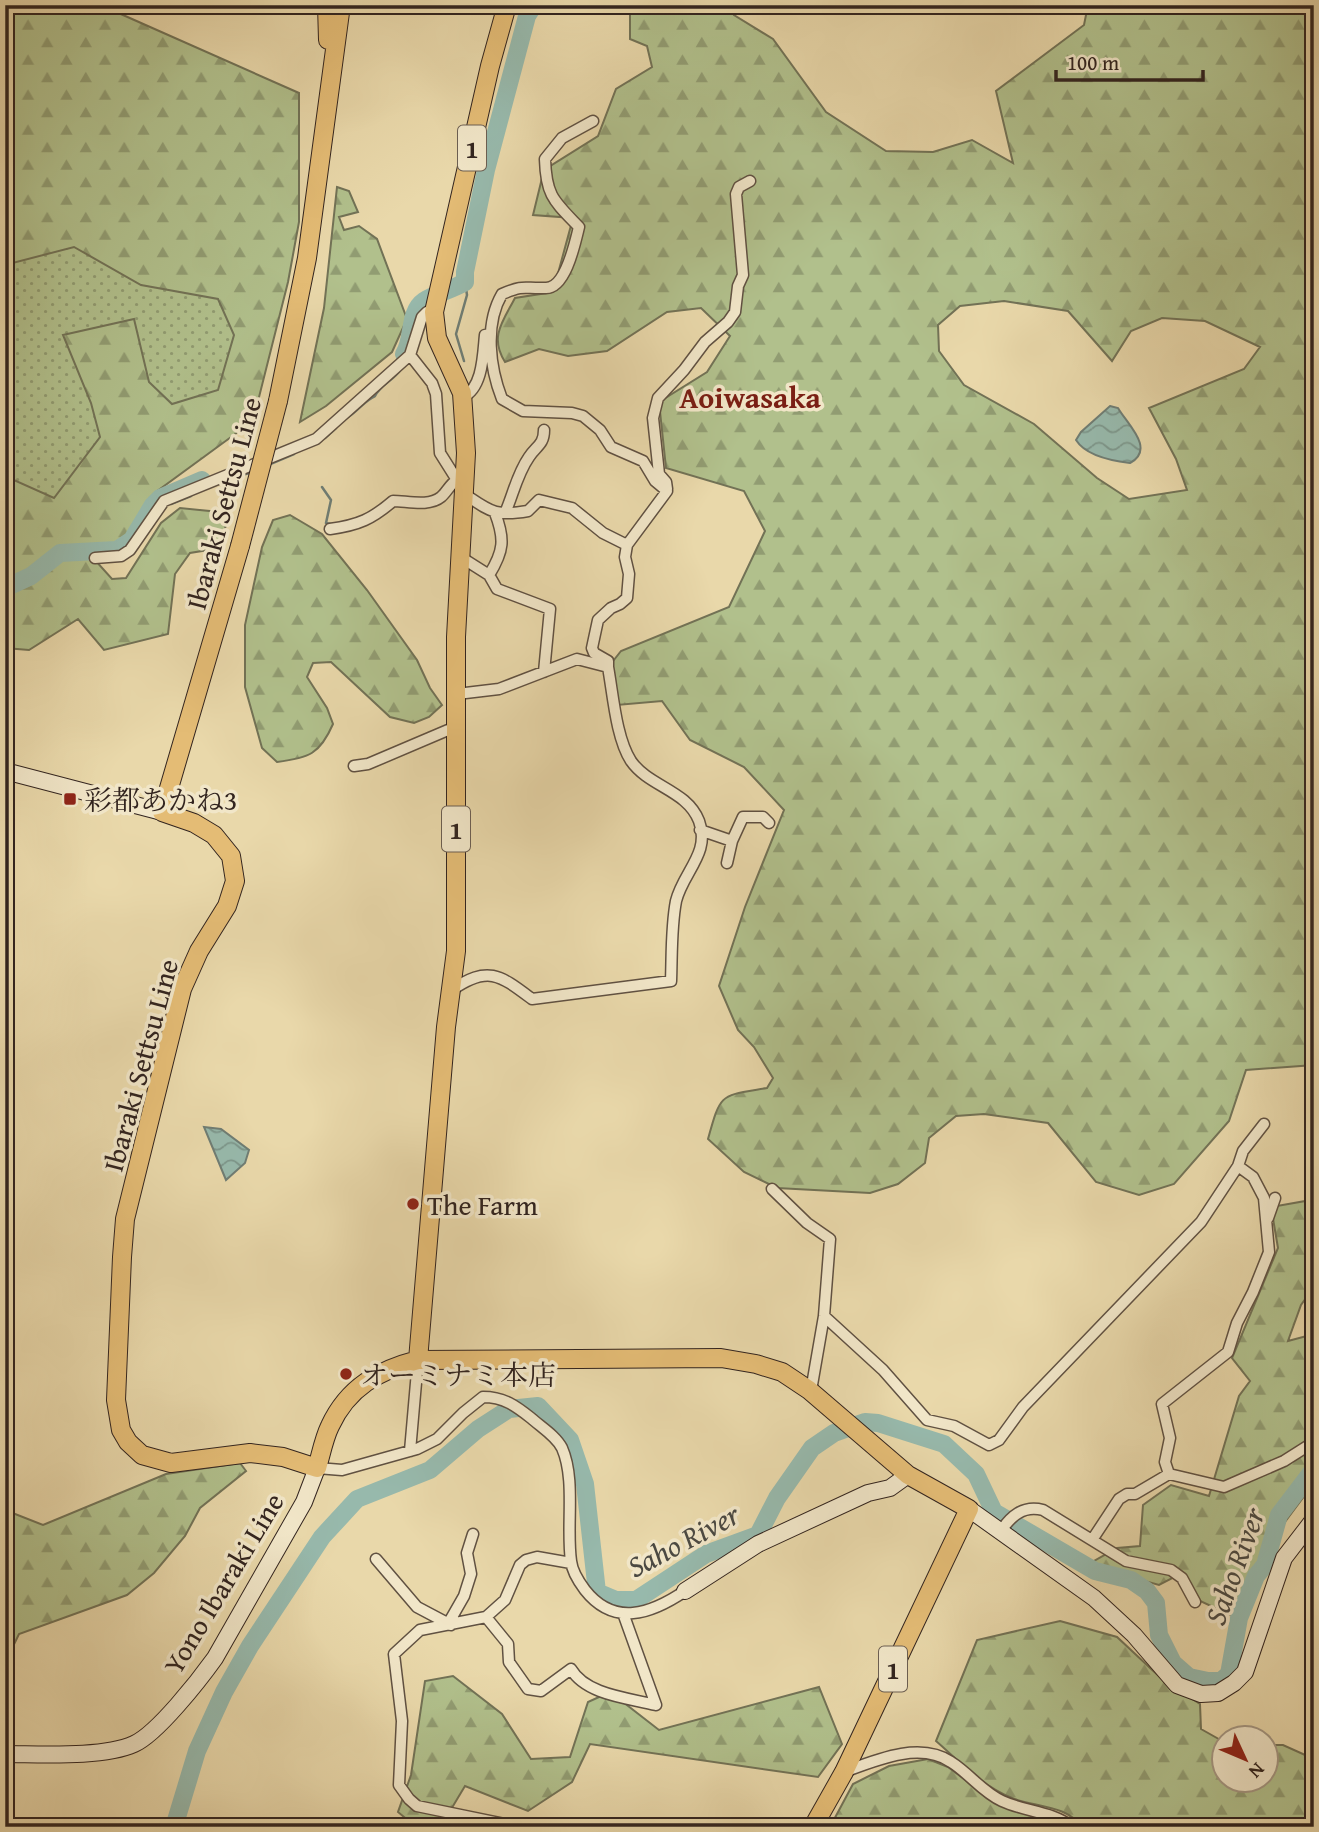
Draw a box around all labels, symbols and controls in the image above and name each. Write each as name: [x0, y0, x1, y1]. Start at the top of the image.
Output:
scale bar: [1056, 38, 1204, 82]
text: 100 m: [1067, 47, 1119, 78]
road number: 1: [458, 125, 486, 170]
district label: Aoiwasaka: [679, 375, 821, 419]
street label: Ibaraki Settsu Line: [175, 392, 271, 614]
place label: 彩都あかね3: [84, 779, 237, 820]
marker: 彩都あかね3: [62, 791, 78, 807]
road number: 1: [442, 806, 470, 852]
street label: Ibaraki Settsu Line: [92, 954, 188, 1176]
place label: The Farm: [427, 1184, 538, 1225]
marker: The Farm: [405, 1196, 421, 1212]
place label: オーミナミ本店: [360, 1354, 556, 1395]
marker: オーミナミ本店: [338, 1366, 354, 1382]
street label: Yono Ibaraki Line: [153, 1485, 293, 1681]
water label: Saho River: [619, 1492, 748, 1588]
water label: Saho River: [1192, 1500, 1276, 1631]
road number: 1: [879, 1646, 907, 1692]
north arrow: [1210, 1724, 1280, 1794]
text: N: [1243, 1757, 1272, 1785]

